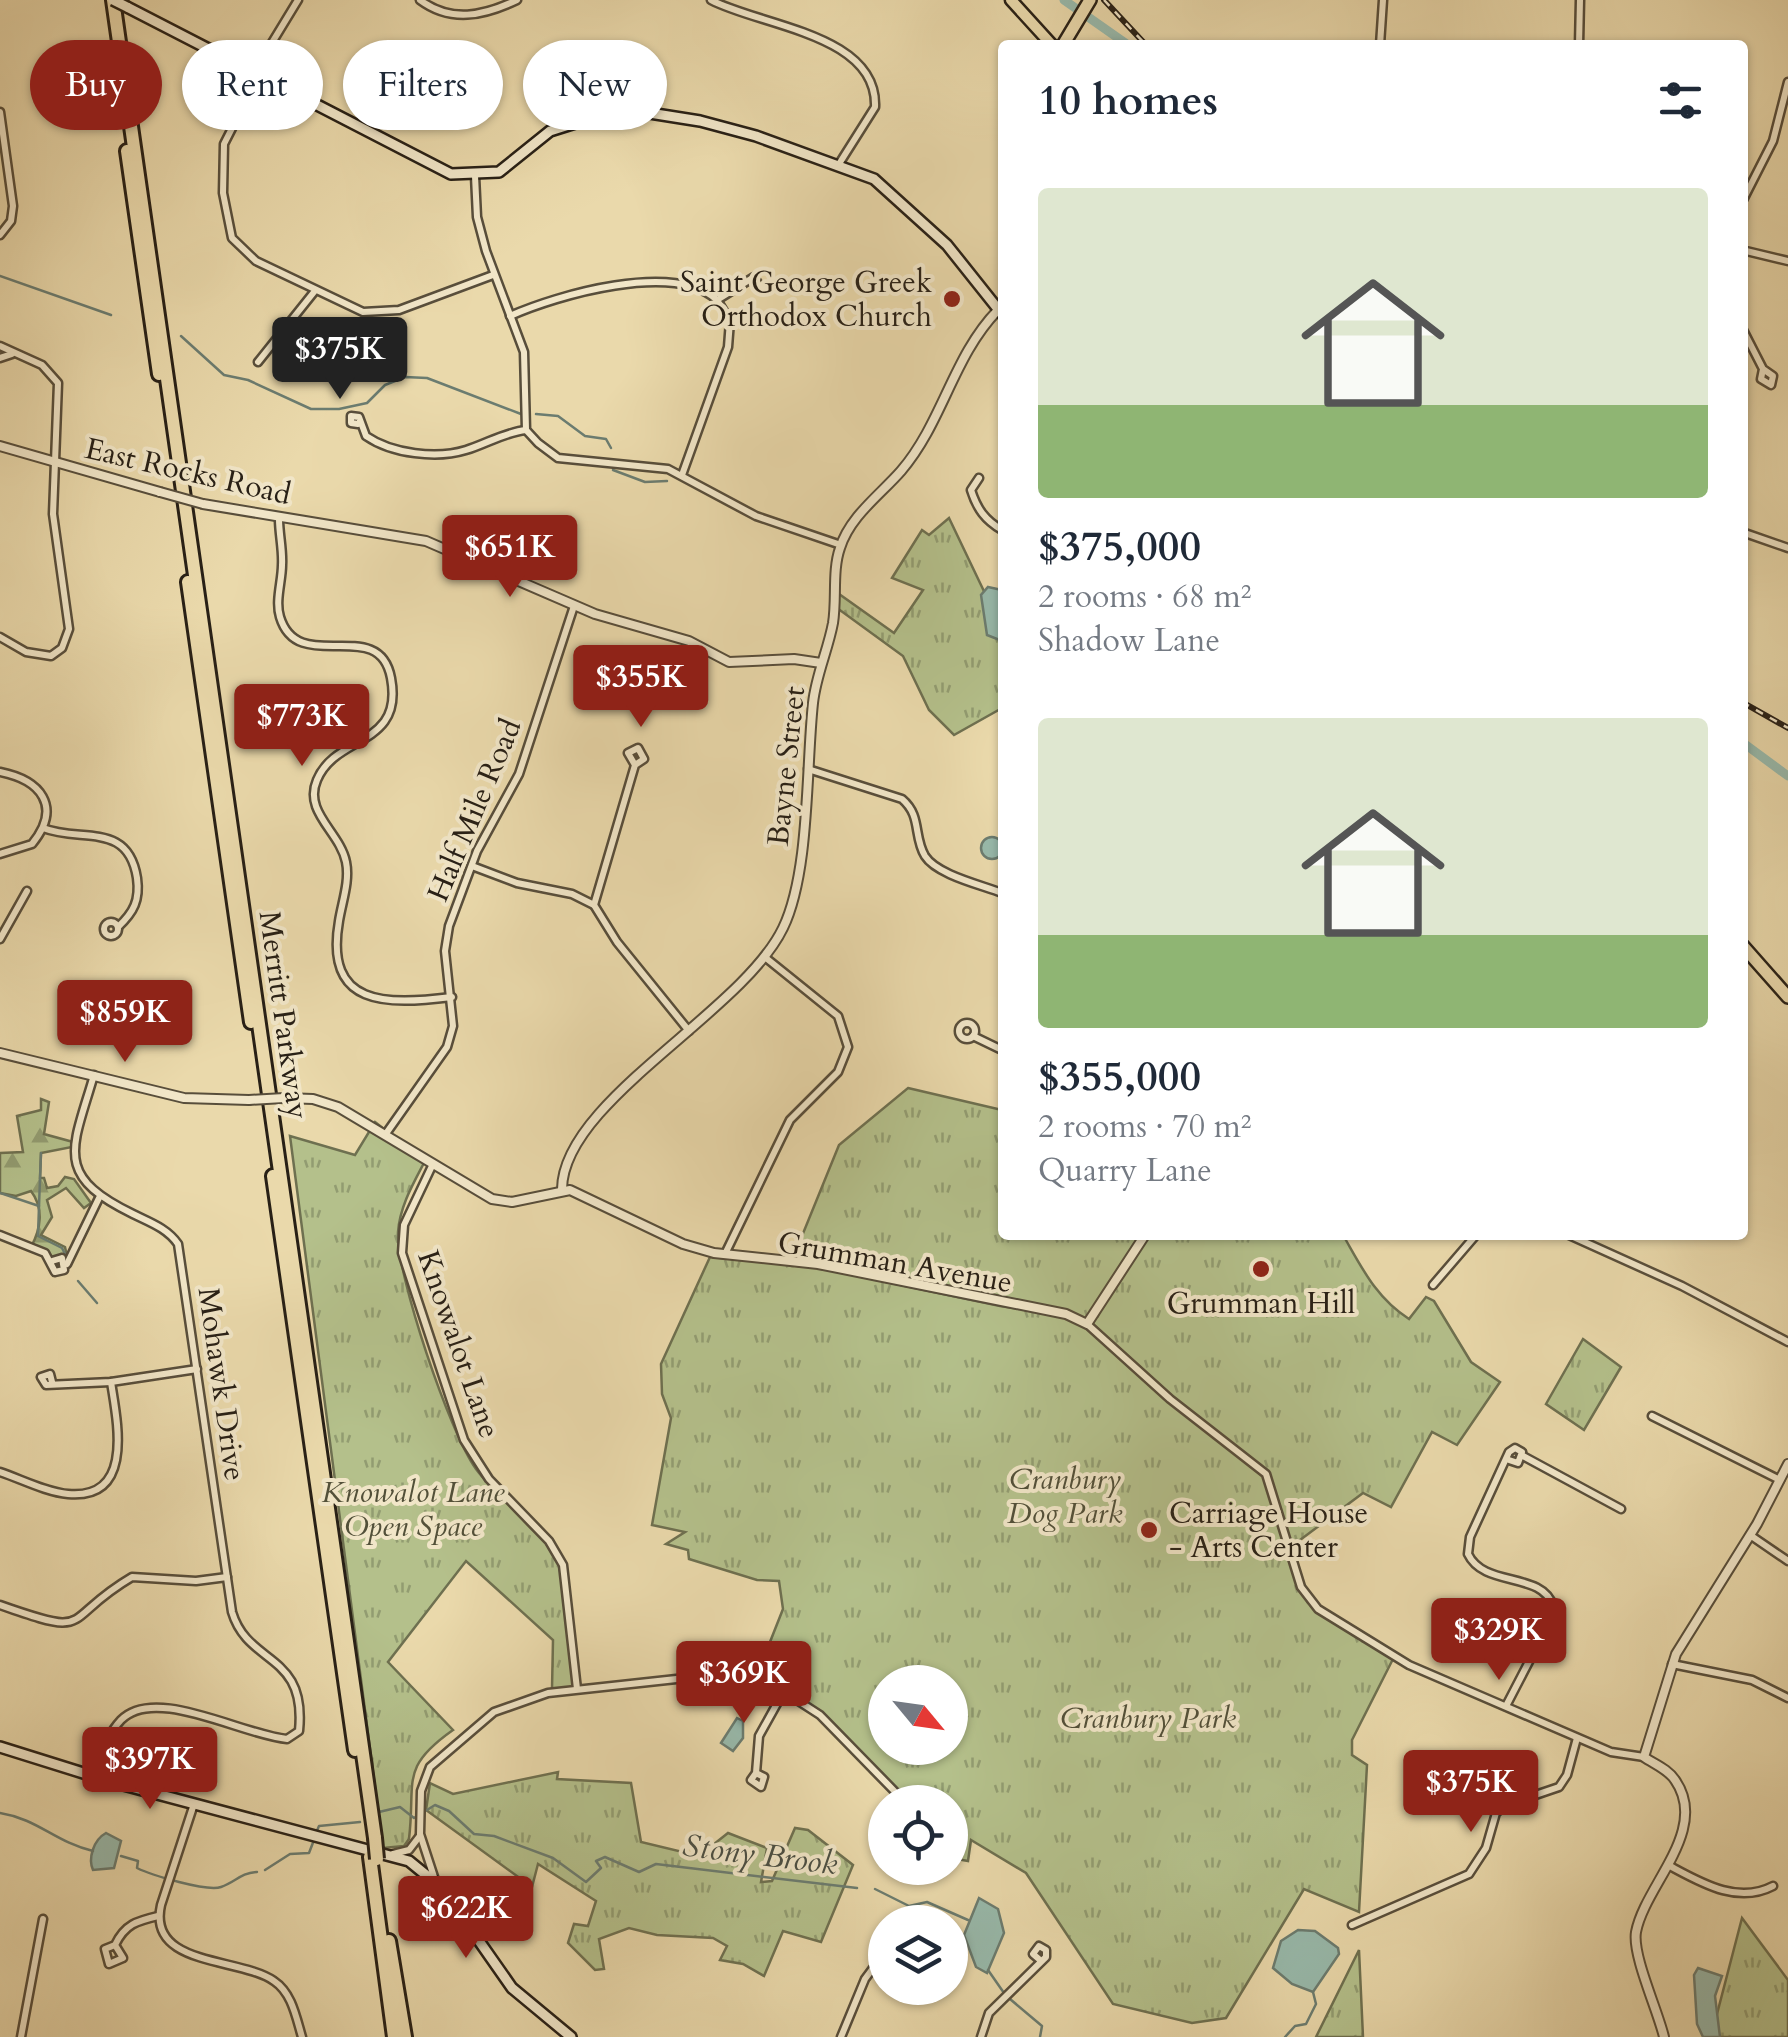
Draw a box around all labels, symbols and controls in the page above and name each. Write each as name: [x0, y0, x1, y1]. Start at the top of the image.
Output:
chip: Buy: [30, 40, 162, 130]
chip: Rent: [182, 40, 323, 130]
chip: Filters: [343, 40, 503, 130]
chip: New: [523, 40, 667, 130]
text: 10 homes: [1038, 72, 1218, 129]
icon: filters: [1653, 73, 1708, 128]
icon: home: [1283, 253, 1463, 433]
place label: Saint George Greek Orthodox Church: [680, 262, 933, 337]
marker: Saint George Greek Orthodox Church: [941, 288, 963, 310]
pin: $375K: [270, 317, 410, 402]
text: $375K: [294, 327, 386, 371]
street label: East Rocks Road: [81, 428, 295, 515]
pin: $651K: [440, 515, 580, 600]
text: $375,000: [1038, 518, 1201, 575]
text: $651K: [464, 525, 556, 569]
text: 2 rooms · 68 m²: [1038, 575, 1251, 619]
text: Shadow Lane: [1038, 619, 1220, 663]
pin: $355K: [571, 645, 711, 730]
text: $355K: [595, 655, 687, 699]
pin: $773K: [232, 684, 372, 769]
street label: Bayne Street: [758, 684, 815, 848]
text: $773K: [256, 694, 348, 738]
street label: Half Mile Road: [418, 712, 531, 908]
icon: home: [1283, 783, 1463, 963]
street label: Merritt Parkway: [249, 908, 318, 1122]
pin: $859K: [55, 980, 195, 1065]
text: $859K: [79, 990, 171, 1034]
text: $355,000: [1038, 1048, 1201, 1105]
text: 2 rooms · 70 m²: [1038, 1105, 1251, 1149]
text: Quarry Lane: [1038, 1149, 1212, 1193]
street label: Grumman Avenue: [775, 1222, 1015, 1303]
street label: Knowalot Lane: [407, 1245, 510, 1443]
marker: Grumman Hill: [1250, 1258, 1272, 1280]
place label: Grumman Hill: [1167, 1283, 1356, 1324]
street label: Mohawk Drive: [188, 1285, 255, 1483]
park label: Cranbury Dog Park: [1007, 1459, 1123, 1534]
park label: Knowalot Lane Open Space: [321, 1472, 505, 1547]
place label: Carriage House - Arts Center: [1169, 1493, 1368, 1568]
marker: Carriage House - Arts Center: [1138, 1519, 1160, 1541]
pin: $329K: [1429, 1598, 1569, 1683]
text: $329K: [1453, 1608, 1545, 1652]
pin: $369K: [674, 1641, 814, 1726]
text: $369K: [698, 1651, 790, 1695]
north arrow: [868, 1665, 968, 1765]
map controls: [868, 1665, 968, 2005]
park label: Cranbury Park: [1060, 1698, 1236, 1739]
pin: $397K: [80, 1727, 220, 1812]
text: $397K: [104, 1737, 196, 1781]
pin: $375K: [1401, 1750, 1541, 1835]
text: $375K: [1425, 1760, 1517, 1804]
button: locate: [868, 1785, 968, 1885]
water label: Stony Brook: [680, 1824, 840, 1886]
pin: $622K: [396, 1876, 536, 1961]
text: $622K: [420, 1886, 512, 1930]
button: layers: [868, 1905, 968, 2005]

